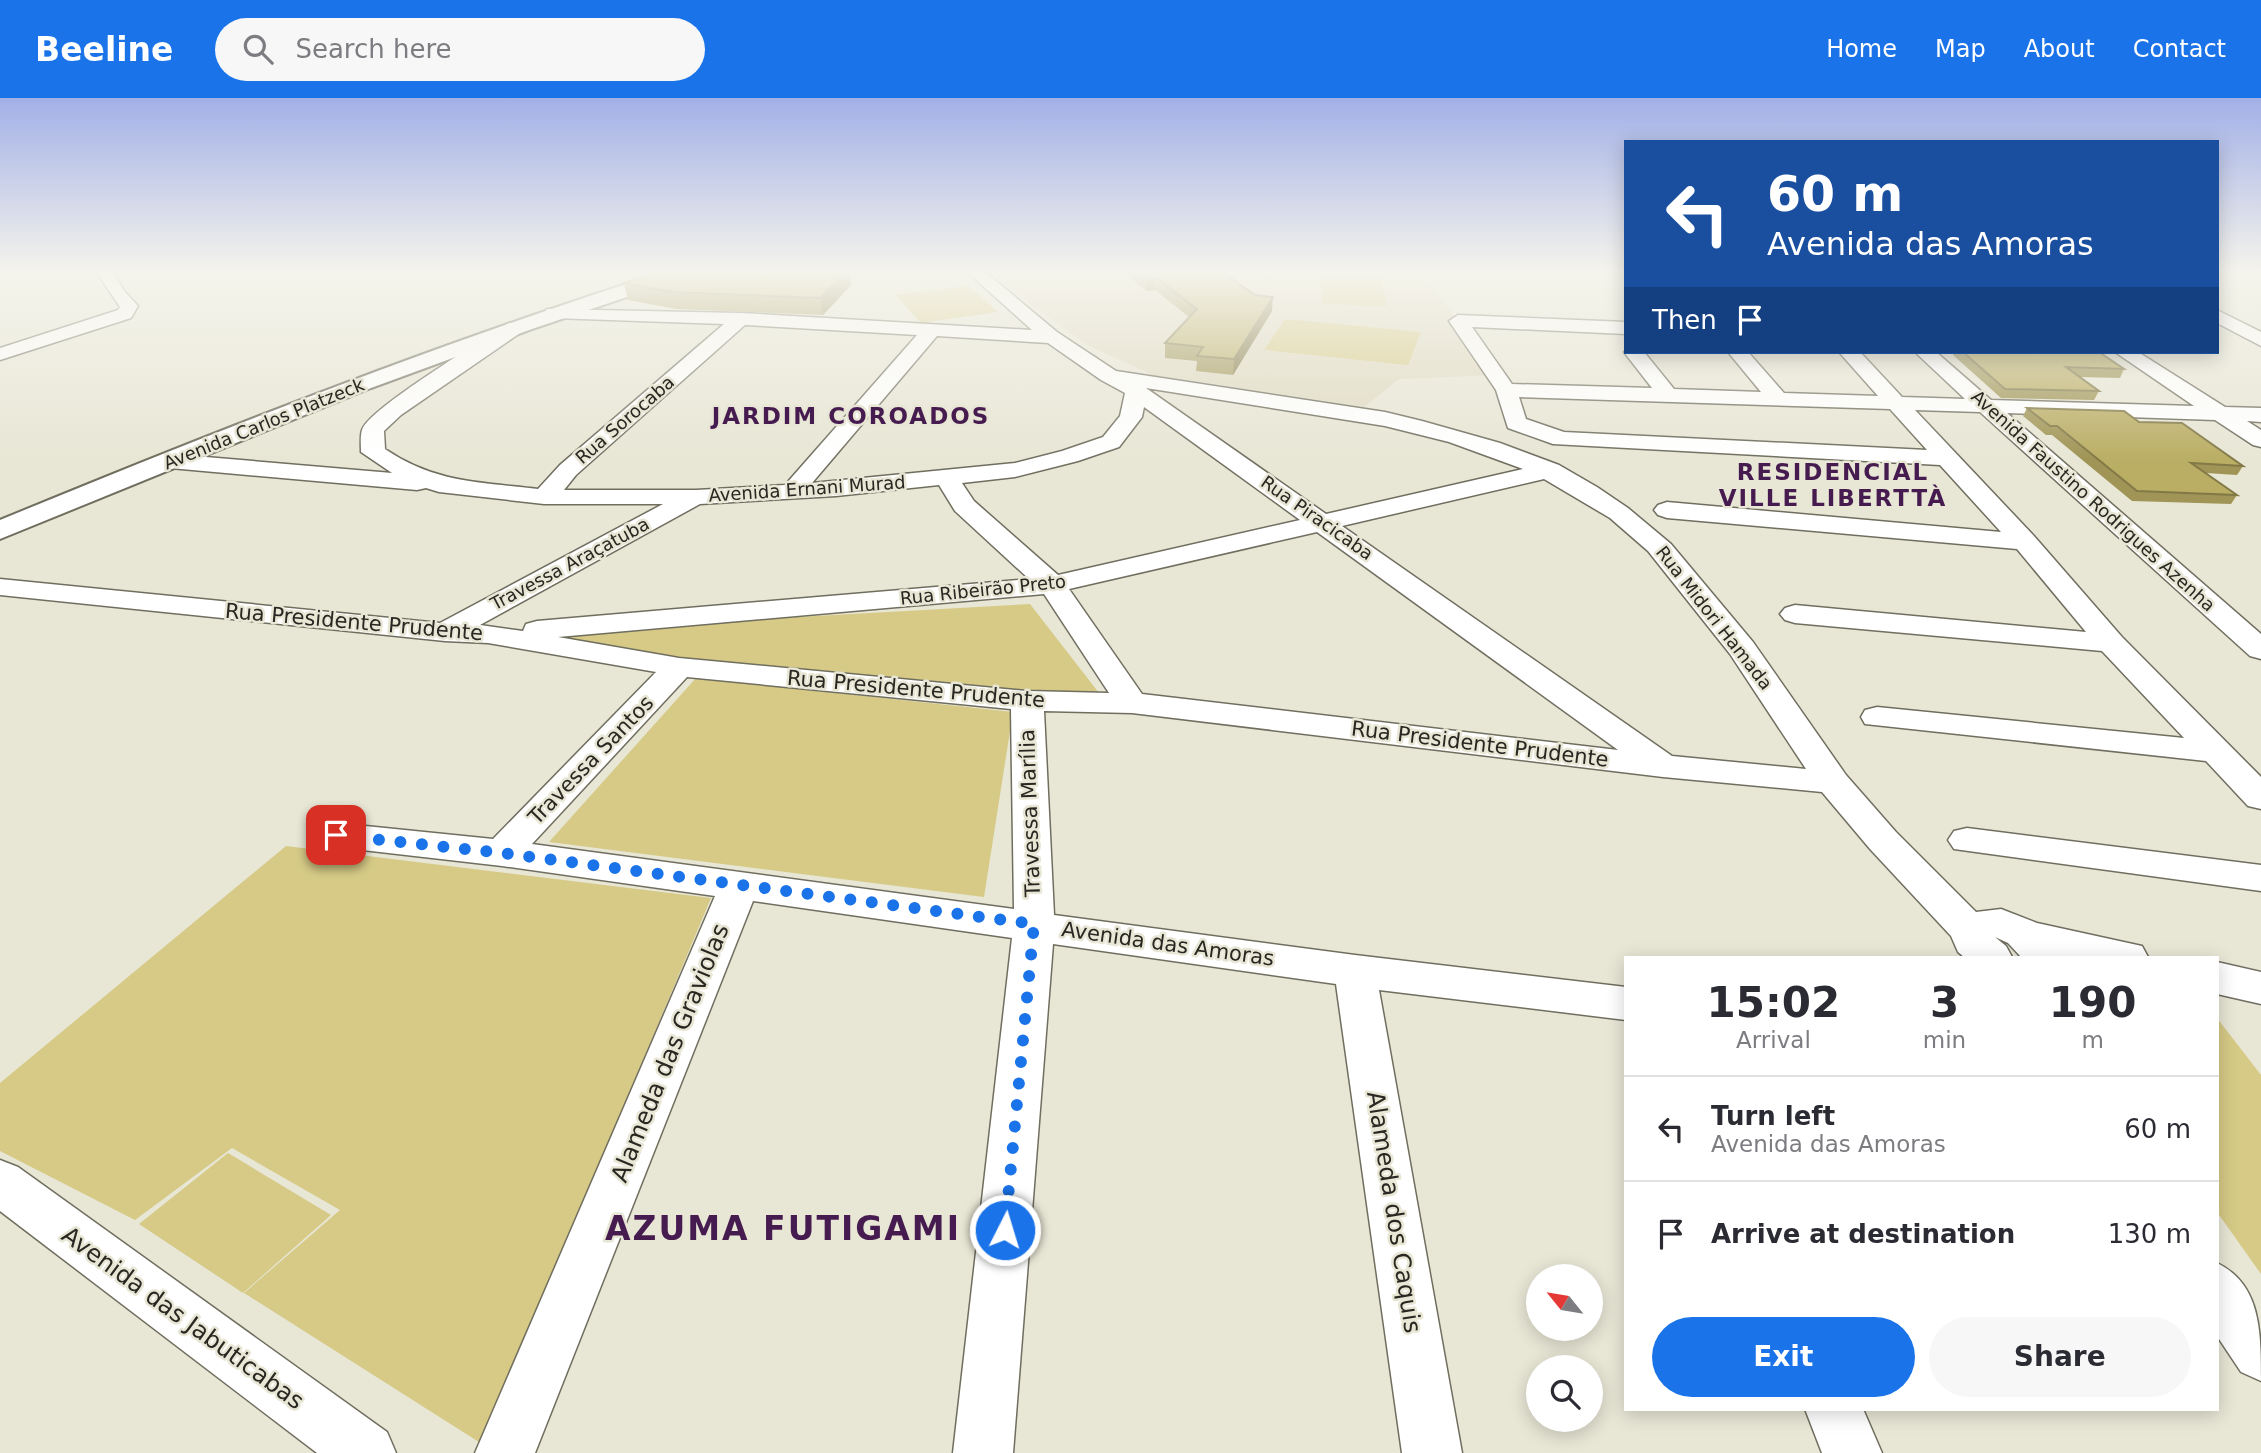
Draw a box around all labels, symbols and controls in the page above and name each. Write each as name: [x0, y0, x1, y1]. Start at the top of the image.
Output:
search box: [215, 18, 705, 81]
text: Beeline: [35, 30, 173, 69]
icon: search: [239, 30, 277, 68]
text: Search here: [295, 34, 452, 64]
text: Home: [1826, 35, 1897, 63]
text: Map: [1935, 35, 1986, 63]
text: About: [2024, 35, 2095, 63]
text: Contact: [2133, 35, 2226, 63]
text: 60 m: [1767, 166, 1903, 223]
icon: left: [1652, 168, 1743, 259]
text: Avenida das Amoras: [1767, 225, 2094, 263]
icon: arrive: [1731, 301, 1769, 339]
text: Then: [1652, 305, 1717, 335]
street label: Rua Sorocaba: [571, 371, 678, 468]
street label: Avenida Carlos Platzeck: [160, 373, 368, 473]
street label: Avenida Faustino Rodrigues Azenha: [1967, 386, 2219, 616]
district label: JARDIM COROADOS: [710, 403, 990, 429]
district label: RESIDENCIAL VILLE LIBERTTÀ: [1719, 459, 1947, 511]
street label: Avenida Ernani Murad: [708, 471, 906, 506]
street label: Rua Piracicaba: [1257, 471, 1377, 564]
street label: Travessa Araçatuba: [486, 513, 653, 615]
street label: Rua Midori Hamada: [1652, 542, 1777, 694]
street label: Rua Ribeirão Preto: [899, 570, 1067, 609]
street label: Rua Presidente Prudente: [224, 599, 484, 645]
street label: Rua Presidente Prudente: [786, 666, 1046, 712]
street label: Travessa Santos: [523, 691, 659, 830]
street label: Rua Presidente Prudente: [1350, 716, 1610, 772]
street label: Travessa Marília: [1015, 729, 1045, 898]
pin: [306, 805, 366, 865]
icon: arrive: [317, 816, 355, 854]
street label: Avenida das Amoras: [1060, 917, 1276, 971]
street label: Alameda das Graviolas: [605, 920, 735, 1186]
text: 15:02: [1707, 978, 1840, 1027]
text: 3: [1930, 978, 1959, 1027]
text: 190: [2049, 978, 2136, 1027]
text: Arrival: [1736, 1027, 1811, 1053]
text: min: [1923, 1027, 1966, 1053]
text: m: [2081, 1027, 2104, 1053]
street label: Alameda dos Caquis: [1361, 1089, 1427, 1335]
text: Turn left: [1711, 1101, 1835, 1131]
icon: left: [1652, 1110, 1690, 1148]
text: 60 m: [2124, 1114, 2191, 1144]
text: Avenida das Amoras: [1711, 1131, 1946, 1157]
position arrow: [968, 1193, 1042, 1267]
district label: AZUMA FUTIGAMI: [605, 1209, 961, 1248]
icon: arrive: [1652, 1215, 1690, 1253]
text: Arrive at destination: [1711, 1219, 2015, 1249]
text: 130 m: [2108, 1219, 2191, 1249]
street label: Avenida das Jabuticabas: [57, 1221, 309, 1415]
north arrow: [1526, 1264, 1603, 1340]
map controls: [1526, 1264, 1603, 1432]
button: Exit: [1652, 1317, 1915, 1397]
button: Share: [1929, 1317, 2191, 1397]
button: search: [1526, 1355, 1603, 1432]

